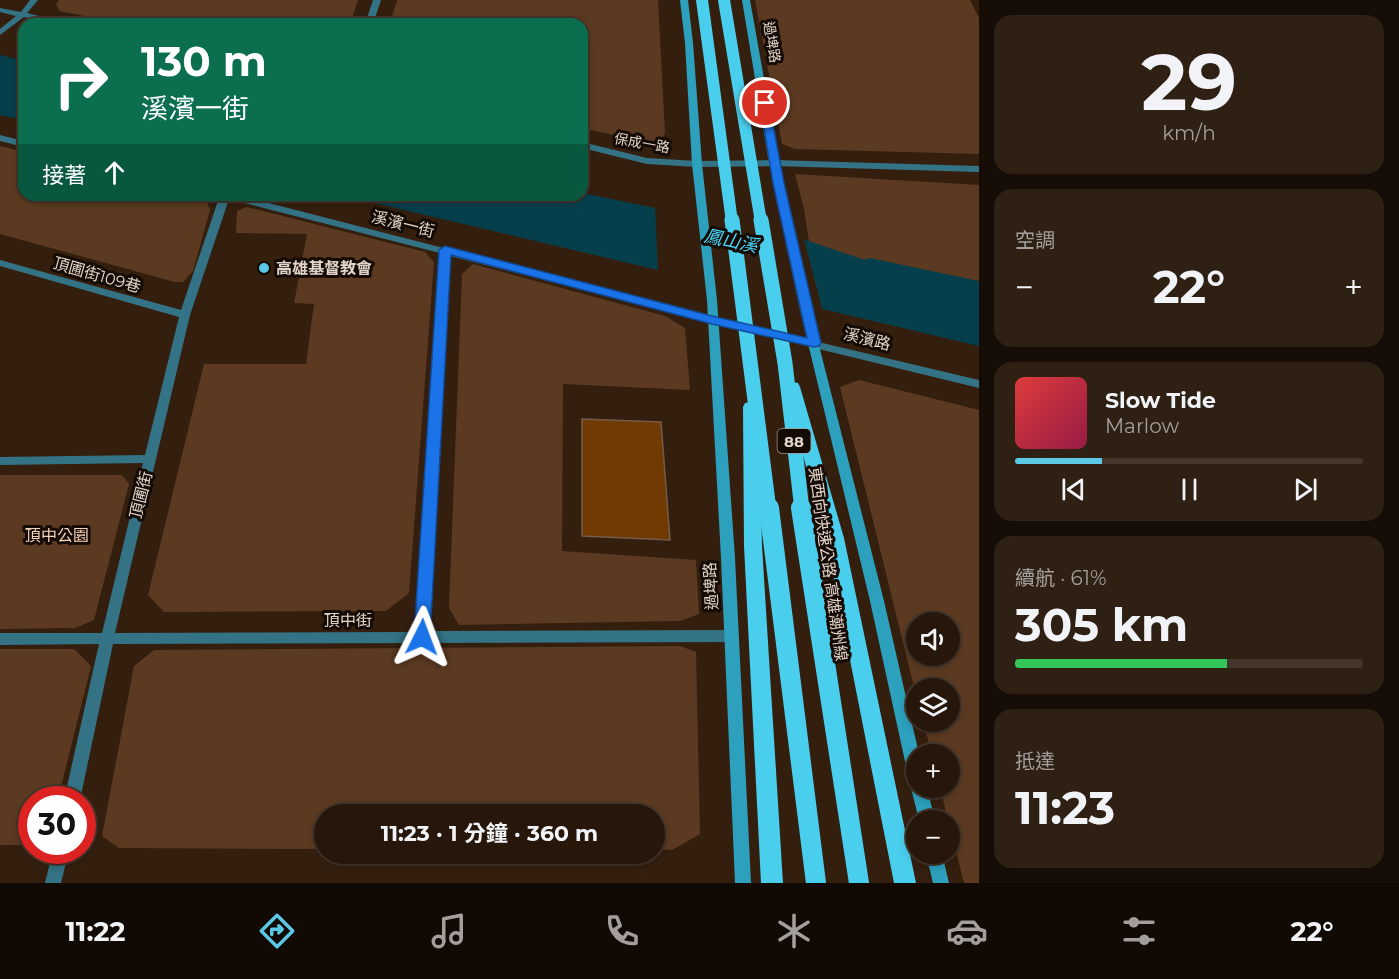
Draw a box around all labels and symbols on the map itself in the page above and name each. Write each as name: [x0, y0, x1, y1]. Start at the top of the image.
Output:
street label: 過埤路: [759, 20, 785, 64]
pin: [739, 77, 790, 128]
street label: 保成一路: [613, 129, 671, 157]
street label: 溪濱一街: [370, 207, 436, 241]
water label: 鳳山溪: [702, 225, 763, 258]
street label: 頂圃街109巷: [51, 253, 143, 297]
place label: 高雄基督教會: [276, 259, 372, 278]
marker: 高雄基督教會: [257, 261, 271, 275]
street label: 溪濱路: [841, 324, 893, 354]
road number: 88: [778, 429, 810, 453]
street label: 東西向快速公路 高雄潮州線: [805, 466, 851, 662]
street label: 頂圃街: [126, 469, 156, 521]
park label: 頂中公園: [25, 526, 89, 545]
street label: 過埤路: [700, 562, 722, 610]
position arrow: [390, 605, 454, 669]
street label: 頂中街: [324, 611, 372, 630]
speed limit sign: 30: [18, 786, 96, 864]

